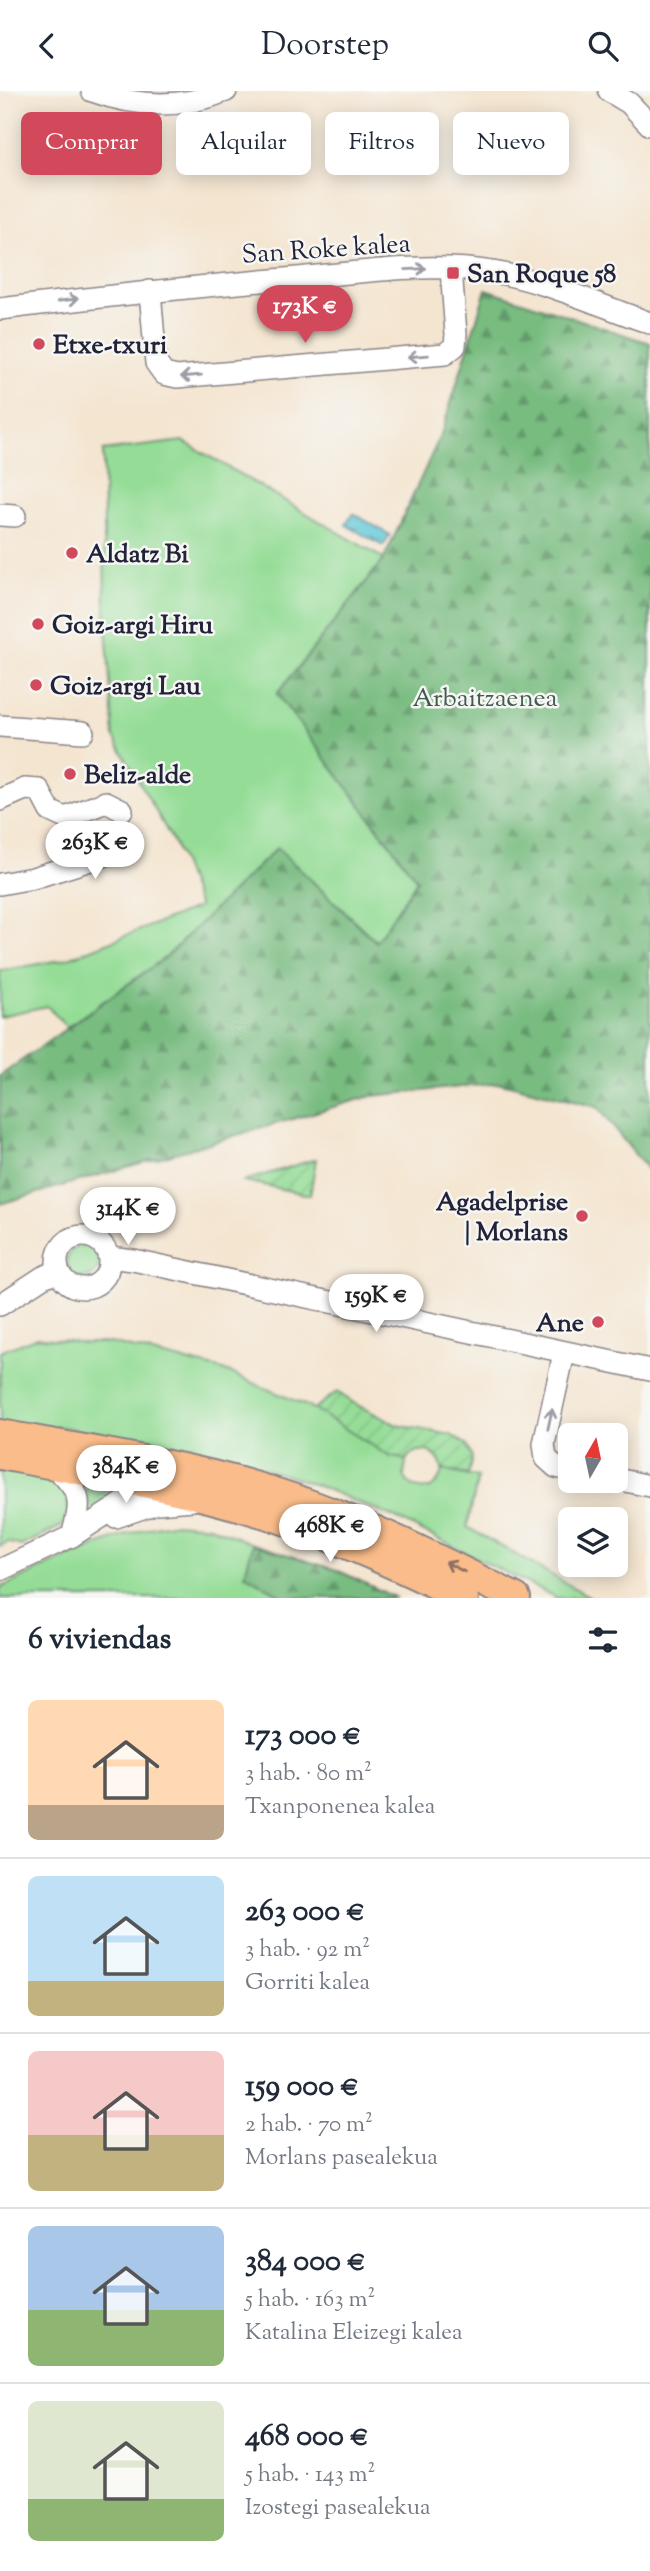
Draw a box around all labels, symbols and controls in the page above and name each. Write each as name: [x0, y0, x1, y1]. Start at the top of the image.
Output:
text: Doorstep: [261, 23, 389, 69]
icon: back: [28, 27, 66, 65]
icon: search: [584, 27, 622, 65]
chip: Comprar: [21, 112, 162, 175]
chip: Alquilar: [176, 112, 311, 175]
chip: Filtros: [325, 112, 439, 175]
chip: Nuevo: [453, 112, 569, 175]
street label: San Roke kalea: [241, 226, 412, 275]
place label: San Roque 58: [467, 257, 616, 294]
one-way arrow: [404, 263, 427, 276]
marker: San Roque 58: [445, 265, 461, 281]
pin: 173K €: [248, 285, 362, 345]
text: 173K €: [273, 291, 337, 324]
one-way arrow: [56, 293, 79, 306]
place label: Etxe-txuri: [53, 328, 168, 365]
marker: Etxe-txuri: [31, 336, 47, 352]
one-way arrow: [407, 350, 429, 363]
one-way arrow: [180, 370, 203, 383]
place label: Aldatz Bi: [86, 537, 189, 574]
marker: Aldatz Bi: [64, 545, 80, 561]
place label: Goiz-argi Hiru: [52, 608, 213, 645]
marker: Goiz-argi Hiru: [30, 616, 46, 632]
place label: Goiz-argi Lau: [50, 669, 201, 706]
marker: Goiz-argi Lau: [28, 677, 44, 693]
park label: Arbaitzaenea: [412, 681, 558, 718]
place label: Beliz-alde: [84, 758, 191, 795]
marker: Beliz-alde: [62, 766, 78, 782]
pin: 263K €: [38, 821, 152, 881]
text: 263K €: [61, 827, 129, 860]
place label: Agadelprise | Morlans: [436, 1185, 568, 1252]
pin: 314K €: [71, 1187, 185, 1247]
text: 314K €: [96, 1193, 160, 1226]
marker: Agadelprise | Morlans: [574, 1208, 590, 1224]
pin: 159K €: [319, 1275, 433, 1334]
text: 159K €: [345, 1280, 407, 1313]
place label: Ane: [536, 1306, 584, 1343]
marker: Ane: [590, 1314, 606, 1330]
one-way arrow: [543, 1408, 557, 1431]
north arrow: [558, 1423, 628, 1493]
map controls: [558, 1423, 628, 1577]
pin: 384K €: [69, 1445, 183, 1505]
text: 384K €: [92, 1451, 160, 1484]
pin: 468K €: [273, 1505, 387, 1564]
button: layers: [558, 1507, 628, 1577]
text: 468K €: [295, 1510, 365, 1543]
one-way arrow: [445, 1560, 466, 1573]
text: 6 viviendas: [28, 1619, 171, 1662]
icon: filters: [584, 1621, 622, 1659]
text: 173 000 €: [245, 1715, 361, 1758]
icon: home: [84, 1728, 168, 1812]
text: 3 hab. · 80 m²: [245, 1758, 372, 1791]
text: Txanponenea kalea: [245, 1791, 435, 1824]
text: 263 000 €: [245, 1891, 365, 1934]
icon: home: [84, 1904, 168, 1988]
text: 3 hab. · 92 m²: [245, 1934, 370, 1967]
text: Gorriti kalea: [245, 1967, 370, 2000]
text: 159 000 €: [245, 2066, 359, 2109]
icon: home: [84, 2079, 168, 2163]
text: 2 hab. · 70 m²: [245, 2109, 373, 2142]
text: Morlans pasealekua: [245, 2142, 438, 2175]
text: 384 000 €: [245, 2241, 366, 2284]
icon: home: [84, 2254, 168, 2338]
text: 5 hab. · 163 m²: [245, 2284, 375, 2317]
text: Katalina Eleizegi kalea: [245, 2317, 463, 2350]
text: 468 000 €: [245, 2416, 369, 2459]
icon: home: [84, 2429, 168, 2513]
text: 5 hab. · 143 m²: [245, 2459, 375, 2492]
text: Izostegi pasealekua: [245, 2492, 431, 2525]

